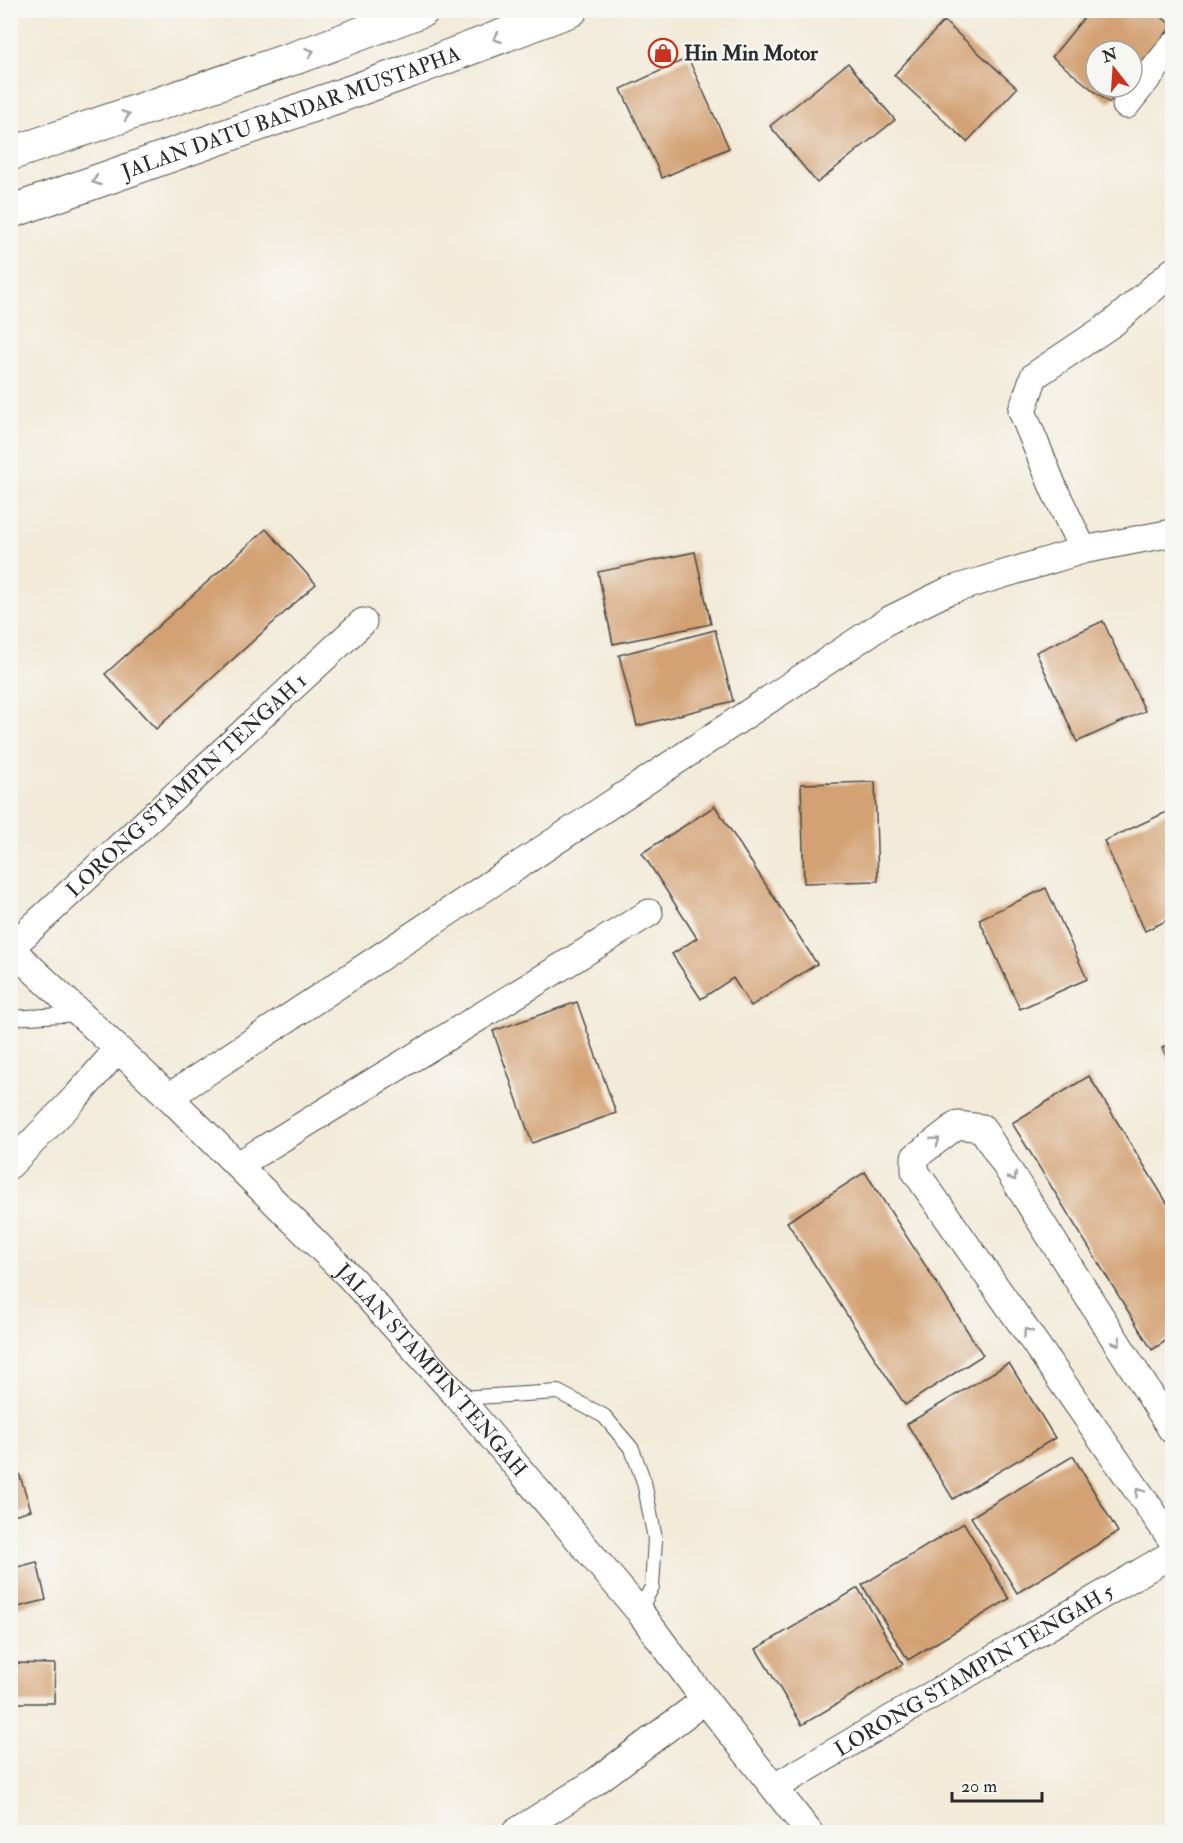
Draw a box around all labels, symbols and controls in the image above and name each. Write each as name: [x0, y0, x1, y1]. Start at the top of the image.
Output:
one-way arrow: [492, 31, 503, 44]
shop icon: Hin Min Motor: [647, 37, 679, 69]
north arrow: [1084, 39, 1144, 99]
street label: JALAN DATU BANDAR MUSTAPHA: [117, 40, 464, 186]
place label: Hin Min Motor: [684, 40, 819, 67]
text: N: [1099, 44, 1120, 68]
one-way arrow: [304, 47, 315, 60]
one-way arrow: [120, 110, 131, 122]
one-way arrow: [91, 174, 101, 187]
street label: LORONG STAMPIN TENGAH 1: [61, 668, 313, 903]
one-way arrow: [929, 1137, 940, 1148]
one-way arrow: [1006, 1171, 1018, 1181]
street label: JALAN STAMPIN TENGAH: [329, 1257, 533, 1483]
one-way arrow: [1023, 1328, 1034, 1339]
one-way arrow: [1110, 1335, 1121, 1346]
one-way arrow: [1135, 1488, 1146, 1499]
street label: LORONG STAMPIN TENGAH 5: [830, 1578, 1120, 1763]
scale bar: [952, 1765, 1042, 1803]
text: 20 m: [961, 1775, 997, 1798]

